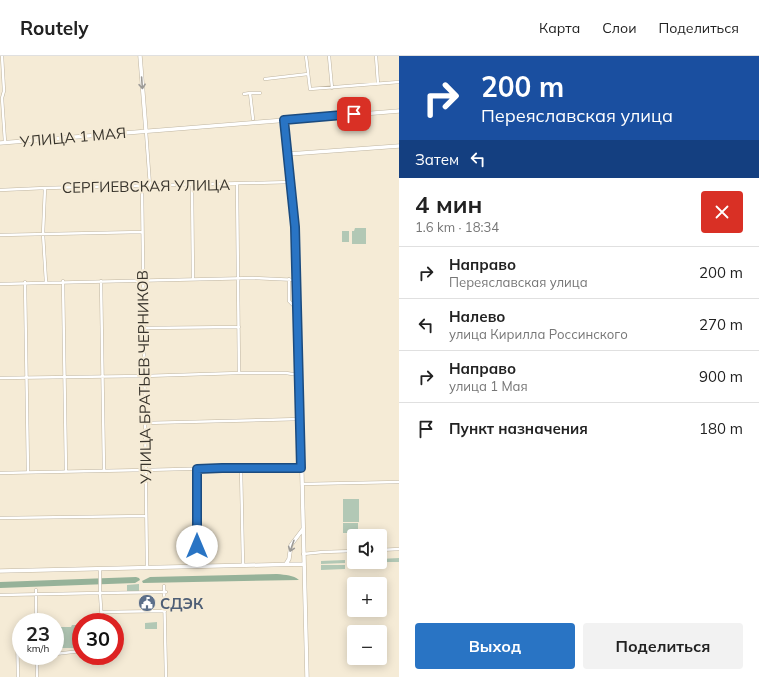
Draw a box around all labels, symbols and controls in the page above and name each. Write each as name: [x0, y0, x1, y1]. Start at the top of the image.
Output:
text: Routely: [20, 16, 88, 40]
text: Карта: [539, 19, 580, 37]
text: Слои: [602, 19, 637, 37]
text: Поделиться: [659, 19, 739, 37]
text: 200 m: [481, 69, 564, 104]
icon: right: [415, 72, 467, 124]
one-way arrow: [139, 76, 146, 89]
pin: [337, 97, 371, 131]
icon: arrive: [343, 103, 365, 125]
text: Переяславская улица: [481, 104, 673, 127]
street label: УЛИЦА 1 МАЯ: [18, 123, 127, 151]
icon: left: [467, 148, 489, 170]
text: Затем: [415, 150, 459, 169]
street label: СЕРГИЕВСКАЯ УЛИЦА: [62, 175, 230, 197]
text: 4 мин: [415, 189, 482, 219]
button: close: [701, 191, 743, 233]
text: 1.6 km · 18:34: [415, 219, 499, 235]
text: Направо: [449, 255, 516, 274]
icon: right: [415, 262, 437, 284]
text: 200 m: [699, 263, 743, 282]
street label: УЛИЦА БРАТЬЕВ ЧЕРНИКОВ: [133, 270, 155, 485]
text: Переяславская улица: [449, 274, 588, 290]
text: Налево: [449, 307, 505, 326]
icon: left: [415, 314, 437, 336]
text: 270 m: [699, 315, 743, 334]
text: улица Кирилла Россинского: [449, 326, 628, 342]
text: Направо: [449, 359, 516, 378]
icon: right: [415, 366, 437, 388]
text: 900 m: [699, 367, 743, 386]
text: улица 1 Мая: [449, 378, 528, 394]
icon: arrive: [415, 418, 437, 440]
text: Пункт назначения: [449, 419, 588, 438]
text: 180 m: [699, 419, 743, 438]
position arrow: [176, 525, 218, 567]
map controls: [347, 529, 387, 665]
button: sound: [347, 529, 387, 569]
one-way arrow: [288, 540, 295, 552]
button: +: [347, 577, 387, 617]
public building icon: СДЭК: [137, 593, 157, 613]
place label: СДЭК: [160, 594, 204, 613]
speed limit sign: 30: [72, 613, 124, 665]
text: 23: [26, 621, 50, 646]
button: Выход: [415, 623, 575, 669]
button: Поделиться: [583, 623, 743, 669]
button: −: [347, 625, 387, 665]
text: km/h: [27, 642, 49, 655]

